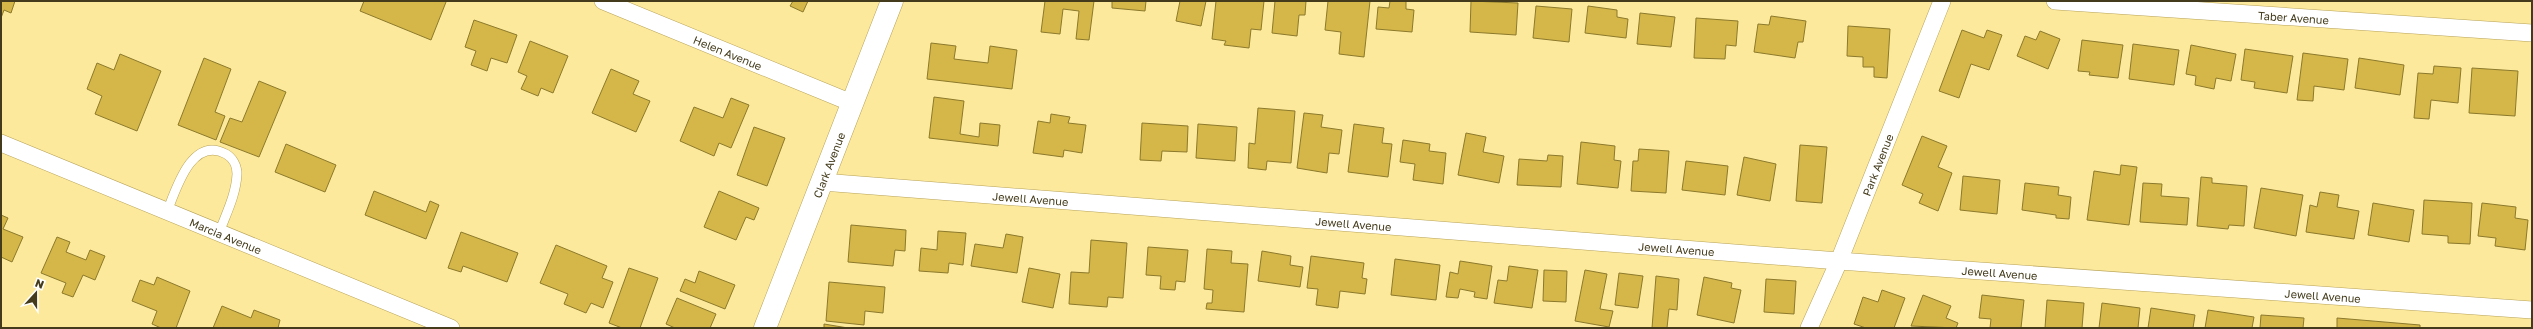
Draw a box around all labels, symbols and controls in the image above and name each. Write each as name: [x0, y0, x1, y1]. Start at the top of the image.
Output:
street label: Taber Avenue: [2258, 8, 2329, 26]
street label: Helen Avenue: [692, 32, 764, 72]
street label: Clark Avenue: [810, 130, 847, 200]
street label: Park Avenue: [1859, 132, 1895, 198]
street label: Jewell Avenue: [992, 189, 1069, 208]
street label: Jewell Avenue: [1315, 214, 1392, 233]
street label: Marcia Avenue: [188, 215, 264, 256]
street label: Jewell Avenue: [1638, 239, 1715, 258]
street label: Jewell Avenue: [1961, 263, 2038, 282]
north arrow: [16, 273, 56, 313]
text: N: [34, 276, 46, 291]
street label: Jewell Avenue: [2284, 286, 2361, 304]

